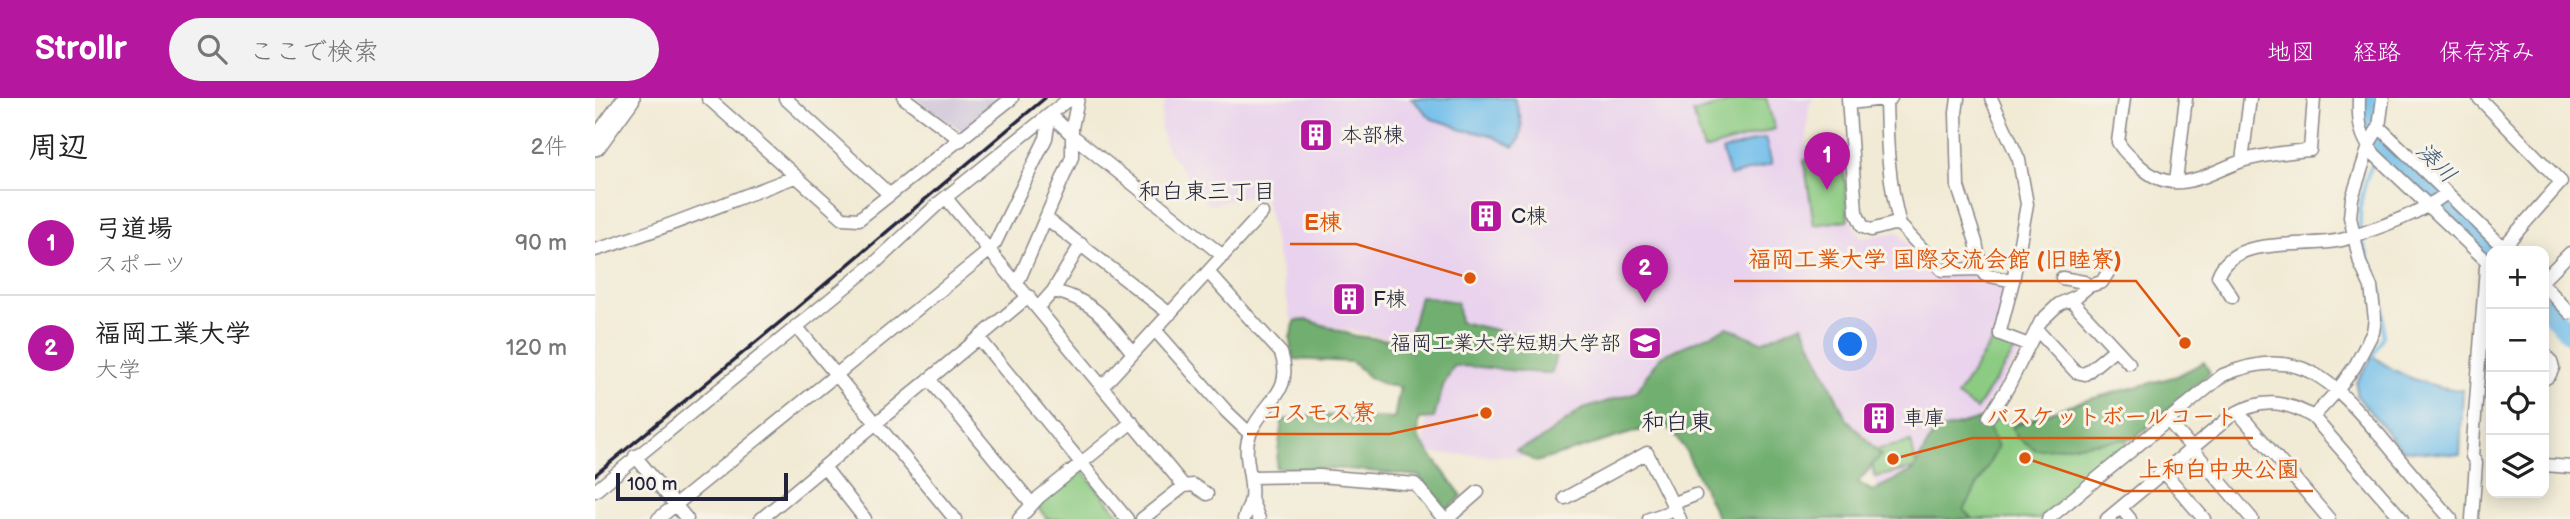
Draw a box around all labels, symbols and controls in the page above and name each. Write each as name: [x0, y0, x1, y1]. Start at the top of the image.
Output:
search box: [169, 18, 659, 81]
text: Strollr: [35, 29, 127, 69]
icon: search: [193, 30, 231, 68]
text: ここで検索: [249, 37, 379, 68]
text: 地図: [2267, 38, 2315, 67]
text: 経路: [2353, 38, 2401, 67]
text: 保存済み: [2439, 38, 2535, 67]
building icon: 本部棟: [1297, 116, 1335, 154]
place label: 本部棟: [1341, 123, 1404, 148]
text: 周辺: [28, 130, 88, 166]
pin: 1: [1804, 132, 1850, 190]
text: 2件: [530, 133, 567, 161]
water label: 湊川: [2410, 137, 2462, 189]
district label: 和白東三丁目: [1138, 178, 1276, 206]
building icon: C棟: [1467, 197, 1505, 235]
callout: E棟: [1290, 200, 1356, 244]
place label: C棟: [1511, 204, 1547, 229]
text: E棟: [1304, 209, 1342, 237]
text: 弓道場: [95, 214, 173, 245]
text: 1: [46, 229, 56, 257]
text: 90 m: [515, 229, 567, 257]
callout: 福岡工業大学 国際交流会館 (旧睦寮): [1734, 237, 2136, 281]
pin: 2: [1622, 245, 1668, 303]
text: 福岡工業大学 国際交流会館 (旧睦寮): [1748, 246, 2122, 274]
map controls: [2486, 246, 2549, 498]
button: +: [2486, 246, 2549, 309]
text: スポーツ: [95, 251, 187, 279]
building icon: F棟: [1330, 280, 1368, 318]
place label: F棟: [1373, 287, 1407, 312]
button: −: [2486, 309, 2549, 372]
text: 福岡工業大学: [95, 319, 251, 350]
school or university icon: 福岡工業大学短期大学部: [1626, 324, 1664, 362]
your location: [1833, 327, 1867, 361]
place label: 福岡工業大学短期大学部: [1390, 331, 1621, 356]
text: 2: [44, 334, 58, 362]
text: 120 m: [506, 334, 567, 362]
text: 大学: [95, 356, 141, 384]
button: locate: [2486, 372, 2549, 435]
callout: コスモス寮: [1247, 390, 1390, 434]
callout: バスケットボールコート: [1972, 394, 2253, 438]
text: コスモス寮: [1261, 399, 1375, 427]
building icon: 車庫: [1860, 399, 1898, 437]
text: バスケットボールコート: [1986, 403, 2238, 431]
place label: 車庫: [1903, 406, 1945, 431]
district label: 和白東: [1641, 408, 1713, 437]
button: layers: [2486, 435, 2549, 498]
callout: 上和白中央公園: [2124, 447, 2313, 491]
text: 上和白中央公園: [2139, 456, 2300, 484]
scale bar: [616, 470, 787, 502]
text: 100 m: [627, 473, 678, 496]

